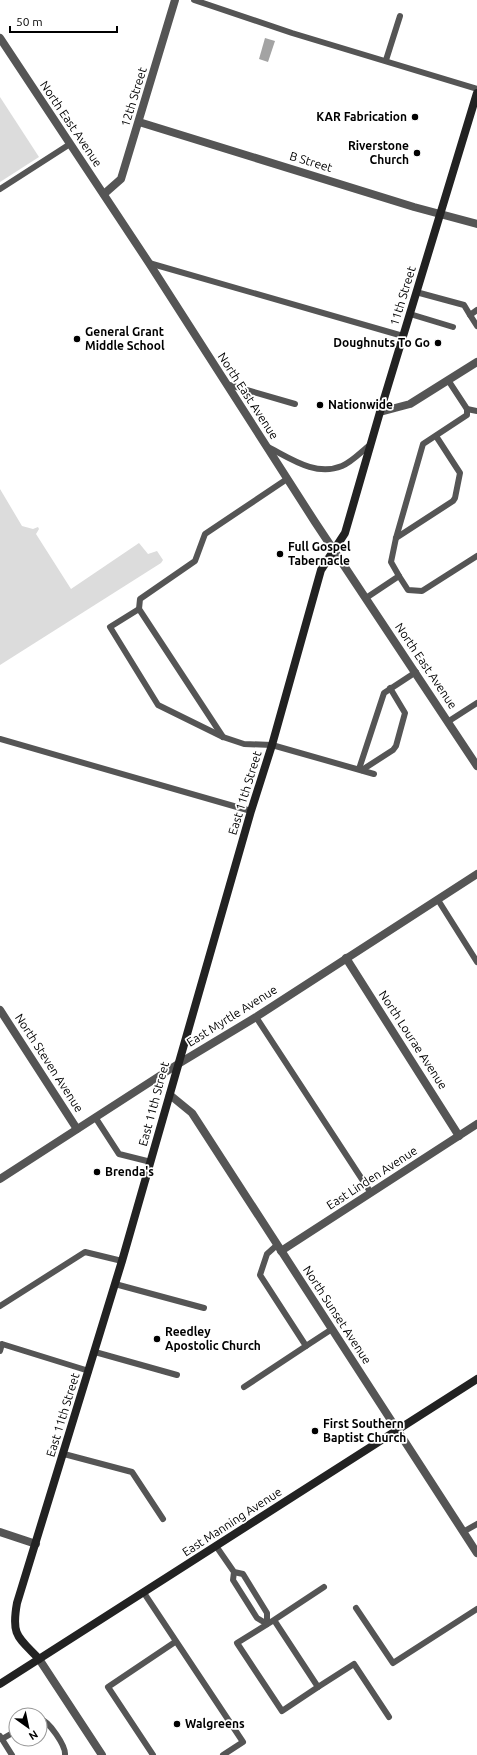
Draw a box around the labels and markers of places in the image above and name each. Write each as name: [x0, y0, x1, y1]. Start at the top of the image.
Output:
place label: KAR Fabrication: [316, 110, 407, 123]
marker: KAR Fabrication: [410, 112, 420, 122]
place label: Riverstone Church: [348, 139, 409, 166]
marker: Riverstone Church: [412, 148, 422, 158]
place label: General Grant Middle School: [85, 325, 165, 352]
marker: General Grant Middle School: [72, 334, 82, 344]
place label: Doughnuts To Go: [333, 336, 430, 349]
marker: Doughnuts To Go: [433, 338, 443, 348]
place label: Nationwide: [328, 398, 393, 411]
marker: Nationwide: [315, 400, 325, 410]
place label: Full Gospel Tabernacle: [288, 540, 351, 567]
marker: Full Gospel Tabernacle: [275, 549, 285, 559]
place label: Brenda's: [105, 1165, 154, 1178]
marker: Brenda's: [92, 1167, 102, 1177]
place label: Reedley Apostolic Church: [165, 1325, 261, 1352]
marker: Reedley Apostolic Church: [152, 1334, 162, 1344]
place label: First Southern Baptist Church: [323, 1417, 406, 1444]
marker: First Southern Baptist Church: [310, 1426, 320, 1436]
place label: Walgreens: [185, 1717, 245, 1730]
marker: Walgreens: [172, 1719, 182, 1729]

